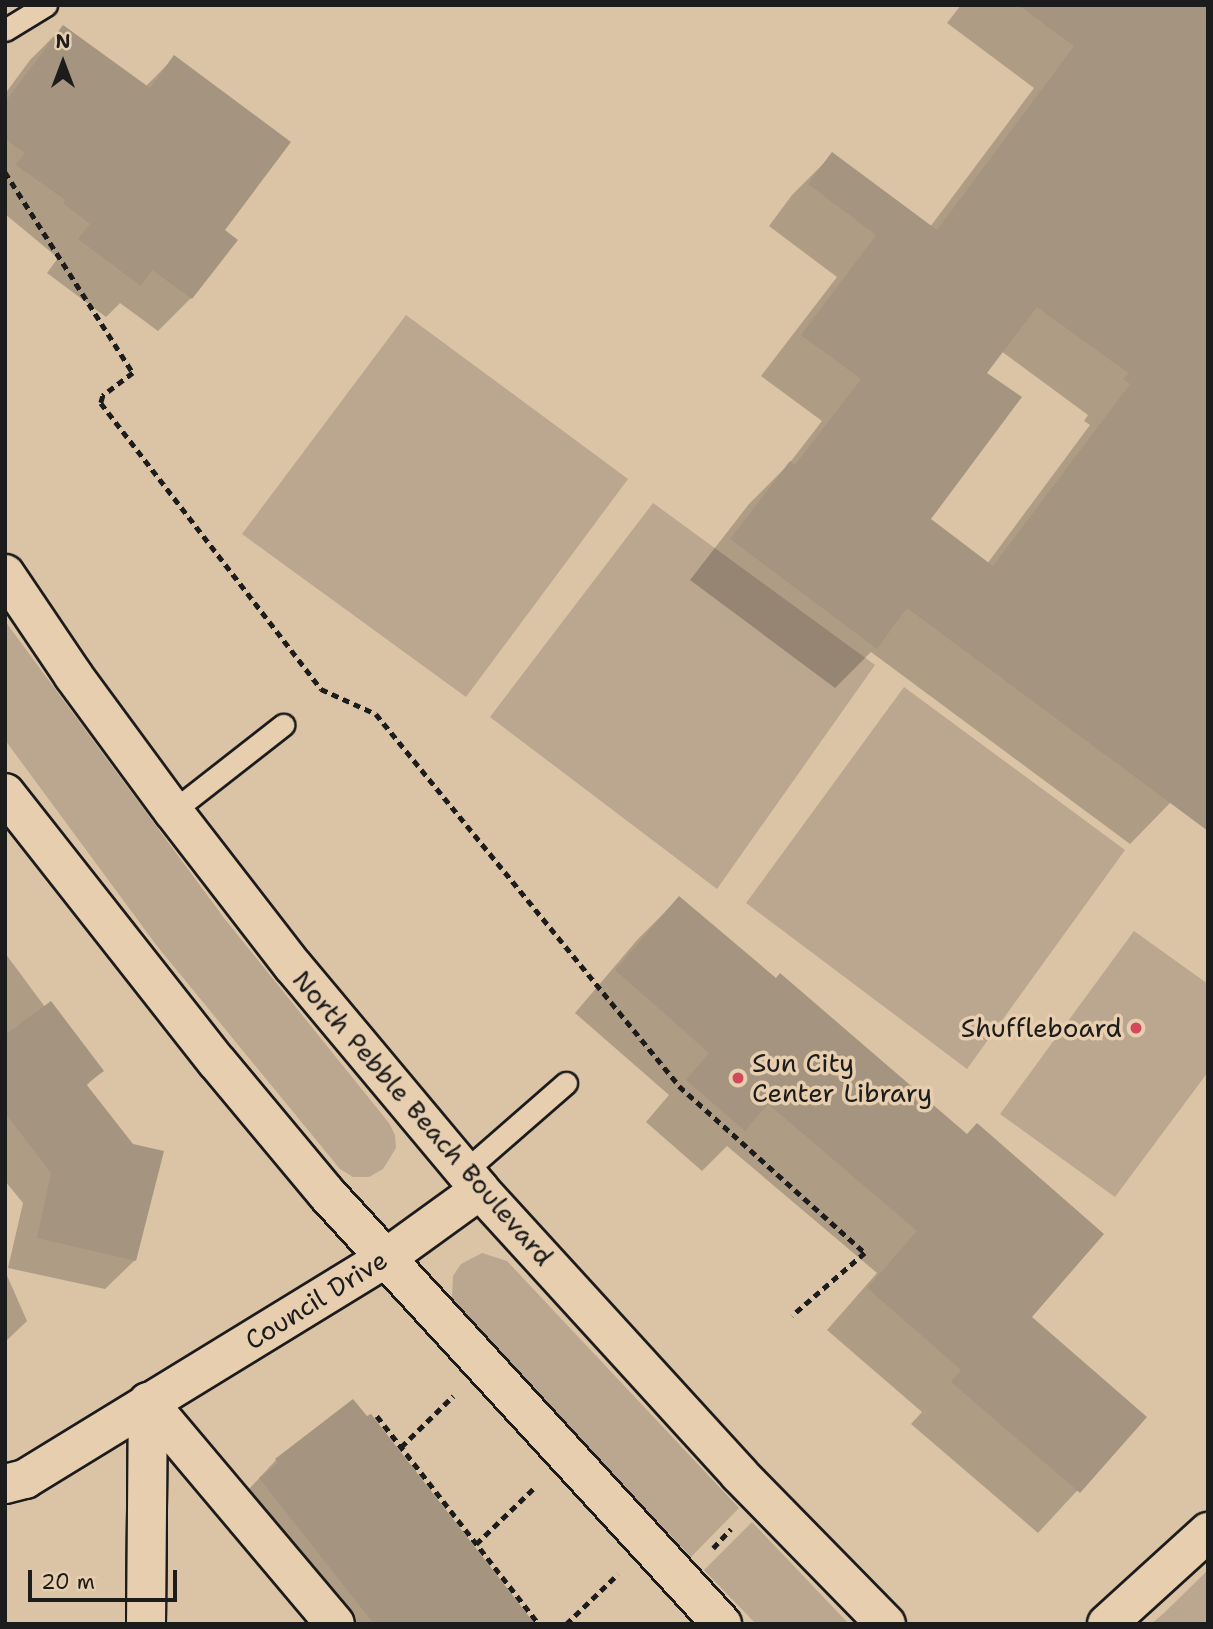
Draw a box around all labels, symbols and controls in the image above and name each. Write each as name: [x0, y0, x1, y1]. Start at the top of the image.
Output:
north arrow: [28, 28, 98, 98]
text: N: [55, 29, 71, 54]
street label: North Pebble Beach Boulevard: [286, 964, 560, 1272]
place label: Shuffleboard: [961, 1012, 1122, 1044]
marker: Shuffleboard: [1128, 1020, 1144, 1036]
place label: Sun City Center Library: [752, 1047, 932, 1108]
marker: Sun City Center Library: [730, 1070, 746, 1086]
street label: Council Drive: [239, 1244, 393, 1356]
scale bar: [32, 1556, 180, 1600]
text: 20 m: [41, 1568, 95, 1596]

